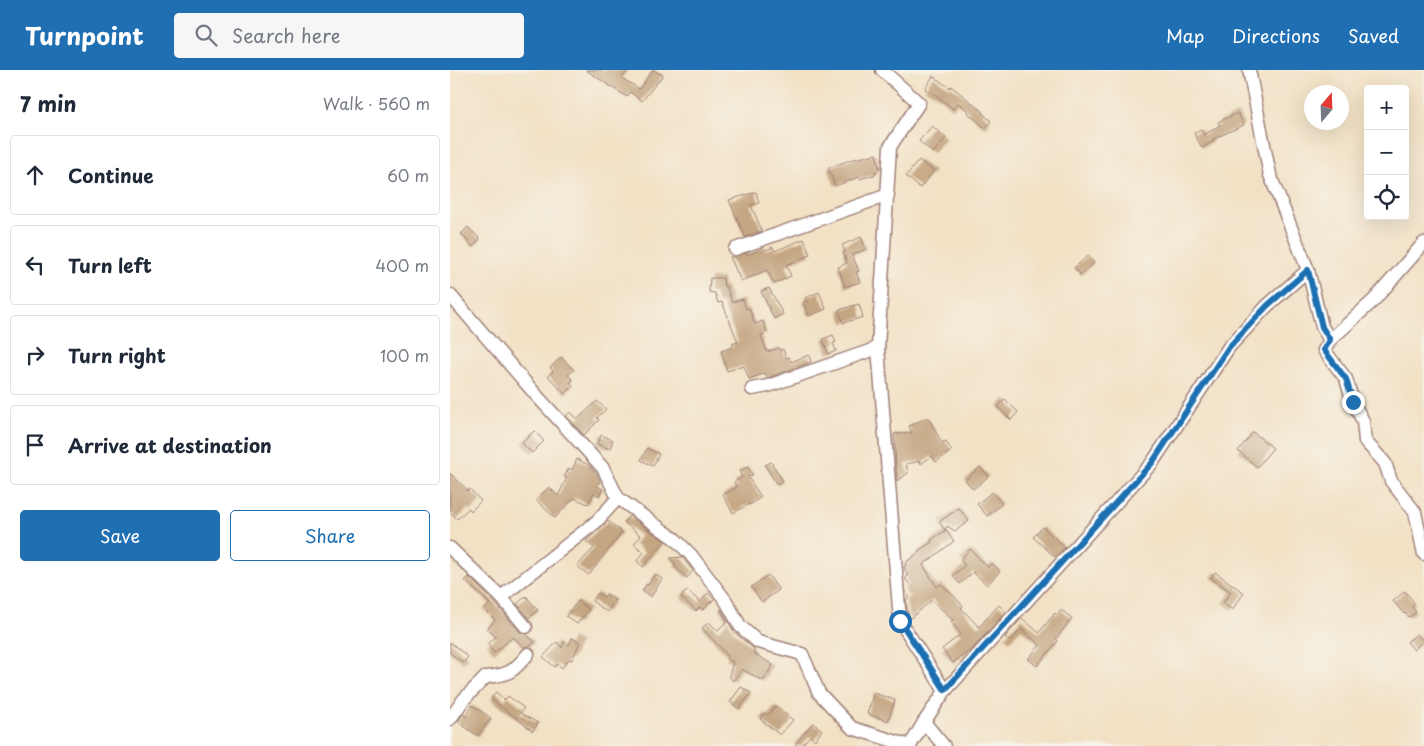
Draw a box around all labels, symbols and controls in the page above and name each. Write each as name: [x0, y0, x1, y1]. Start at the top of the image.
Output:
search box: [174, 13, 524, 58]
text: Turnpoint: [25, 17, 144, 53]
icon: search: [192, 21, 220, 49]
text: Search here: [232, 21, 341, 49]
text: Map: [1166, 22, 1204, 49]
text: Directions: [1232, 22, 1320, 49]
text: Saved: [1348, 22, 1399, 49]
north arrow: [1304, 85, 1349, 130]
map controls: [1364, 85, 1409, 220]
button: +: [1364, 85, 1409, 130]
text: 7 min: [20, 87, 76, 119]
text: Walk · 560 m: [323, 91, 430, 115]
button: −: [1364, 130, 1409, 175]
icon: ahead: [21, 161, 49, 189]
text: Continue: [68, 161, 154, 189]
text: 60 m: [387, 163, 429, 187]
button: locate: [1364, 175, 1409, 220]
icon: left: [21, 251, 49, 279]
text: Turn left: [68, 251, 152, 279]
text: 400 m: [376, 253, 429, 277]
icon: right: [21, 341, 49, 369]
text: Turn right: [68, 341, 166, 369]
text: 100 m: [380, 343, 429, 367]
route end: [1342, 391, 1365, 414]
icon: arrive: [21, 431, 49, 459]
text: Arrive at destination: [68, 431, 272, 459]
button: Save: [20, 510, 220, 561]
button: Share: [230, 510, 430, 561]
route start: [889, 610, 912, 633]

